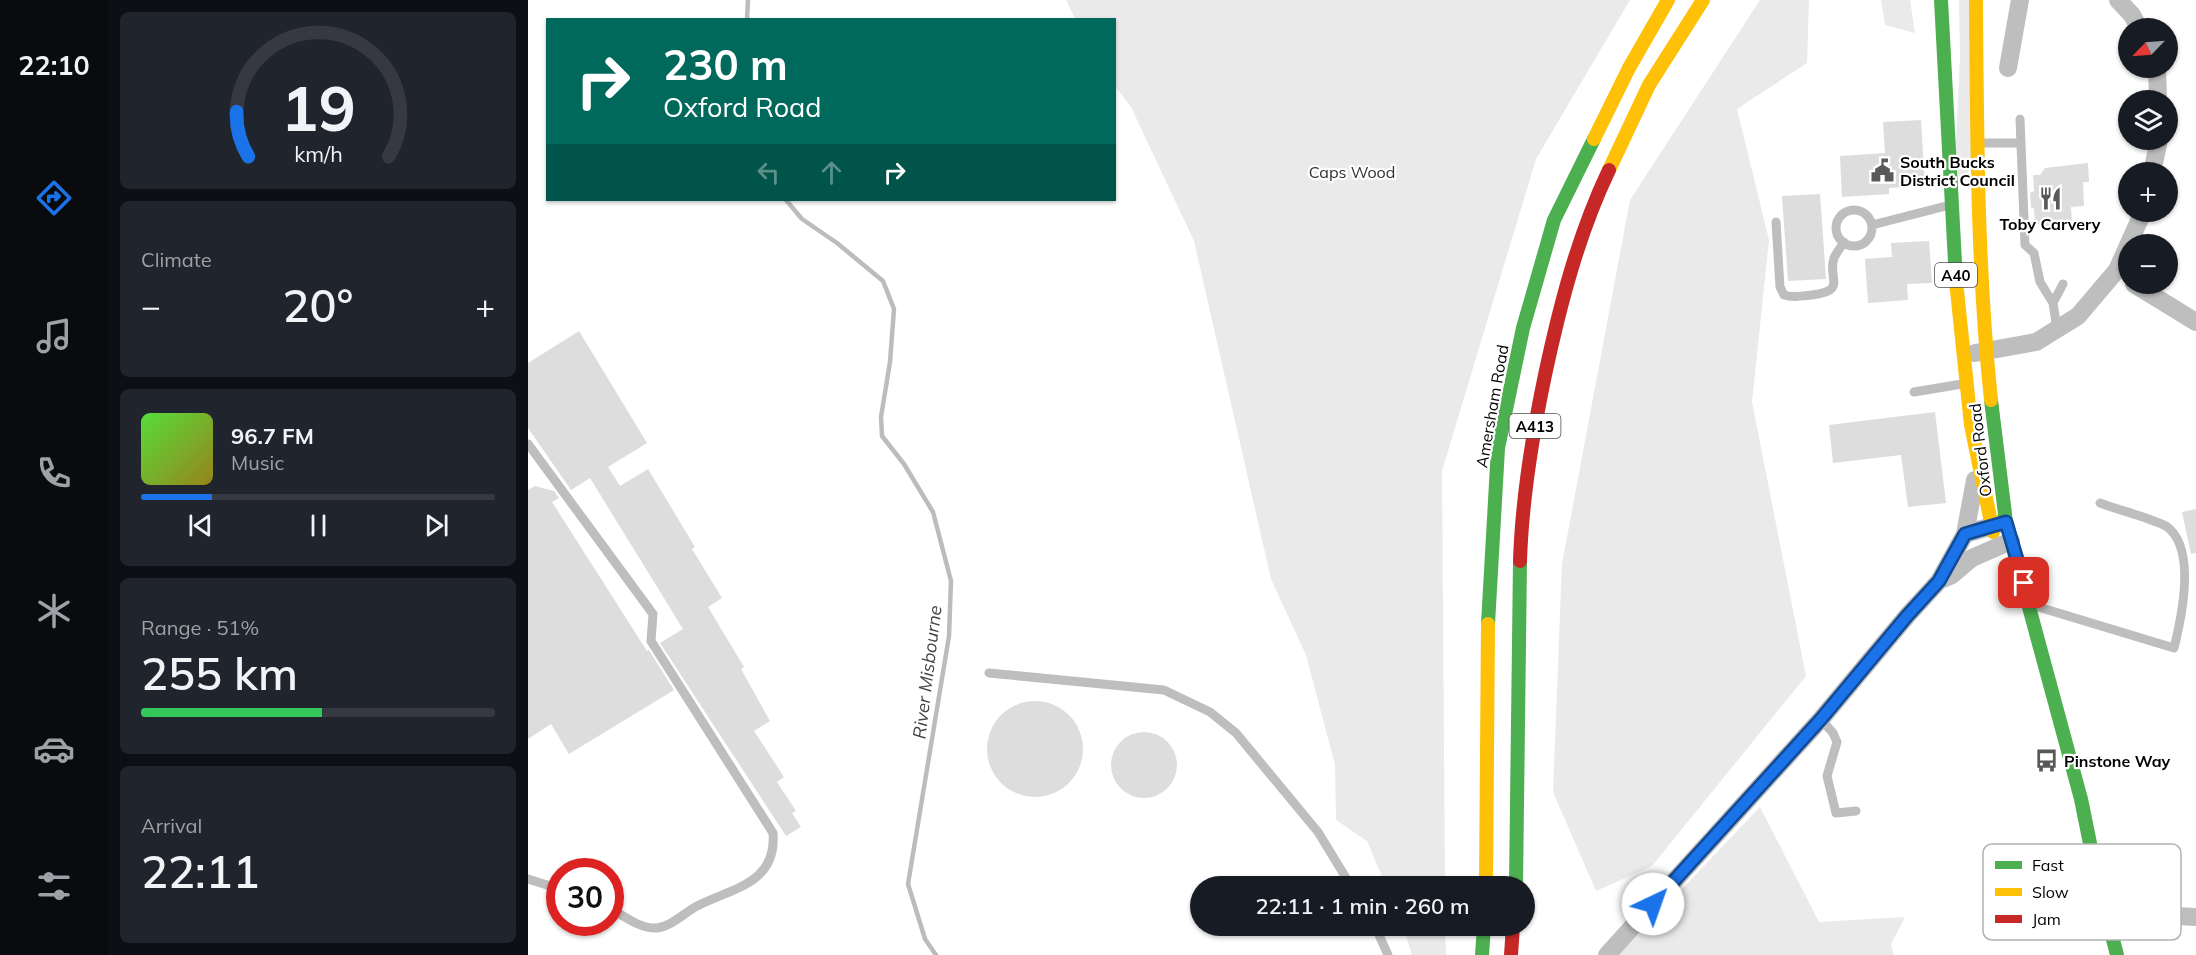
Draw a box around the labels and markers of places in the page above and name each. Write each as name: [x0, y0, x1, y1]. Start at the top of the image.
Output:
place label: South Bucks District Council: [1900, 152, 2015, 190]
public building icon: South Bucks District Council: [1869, 158, 1895, 184]
restaurant icon: Toby Carvery: [2037, 186, 2063, 212]
place label: Toby Carvery: [1999, 214, 2101, 234]
pin: [1998, 557, 2049, 608]
bus stop icon: Pinstone Way: [2033, 748, 2059, 774]
place label: Pinstone Way: [2064, 751, 2170, 771]

